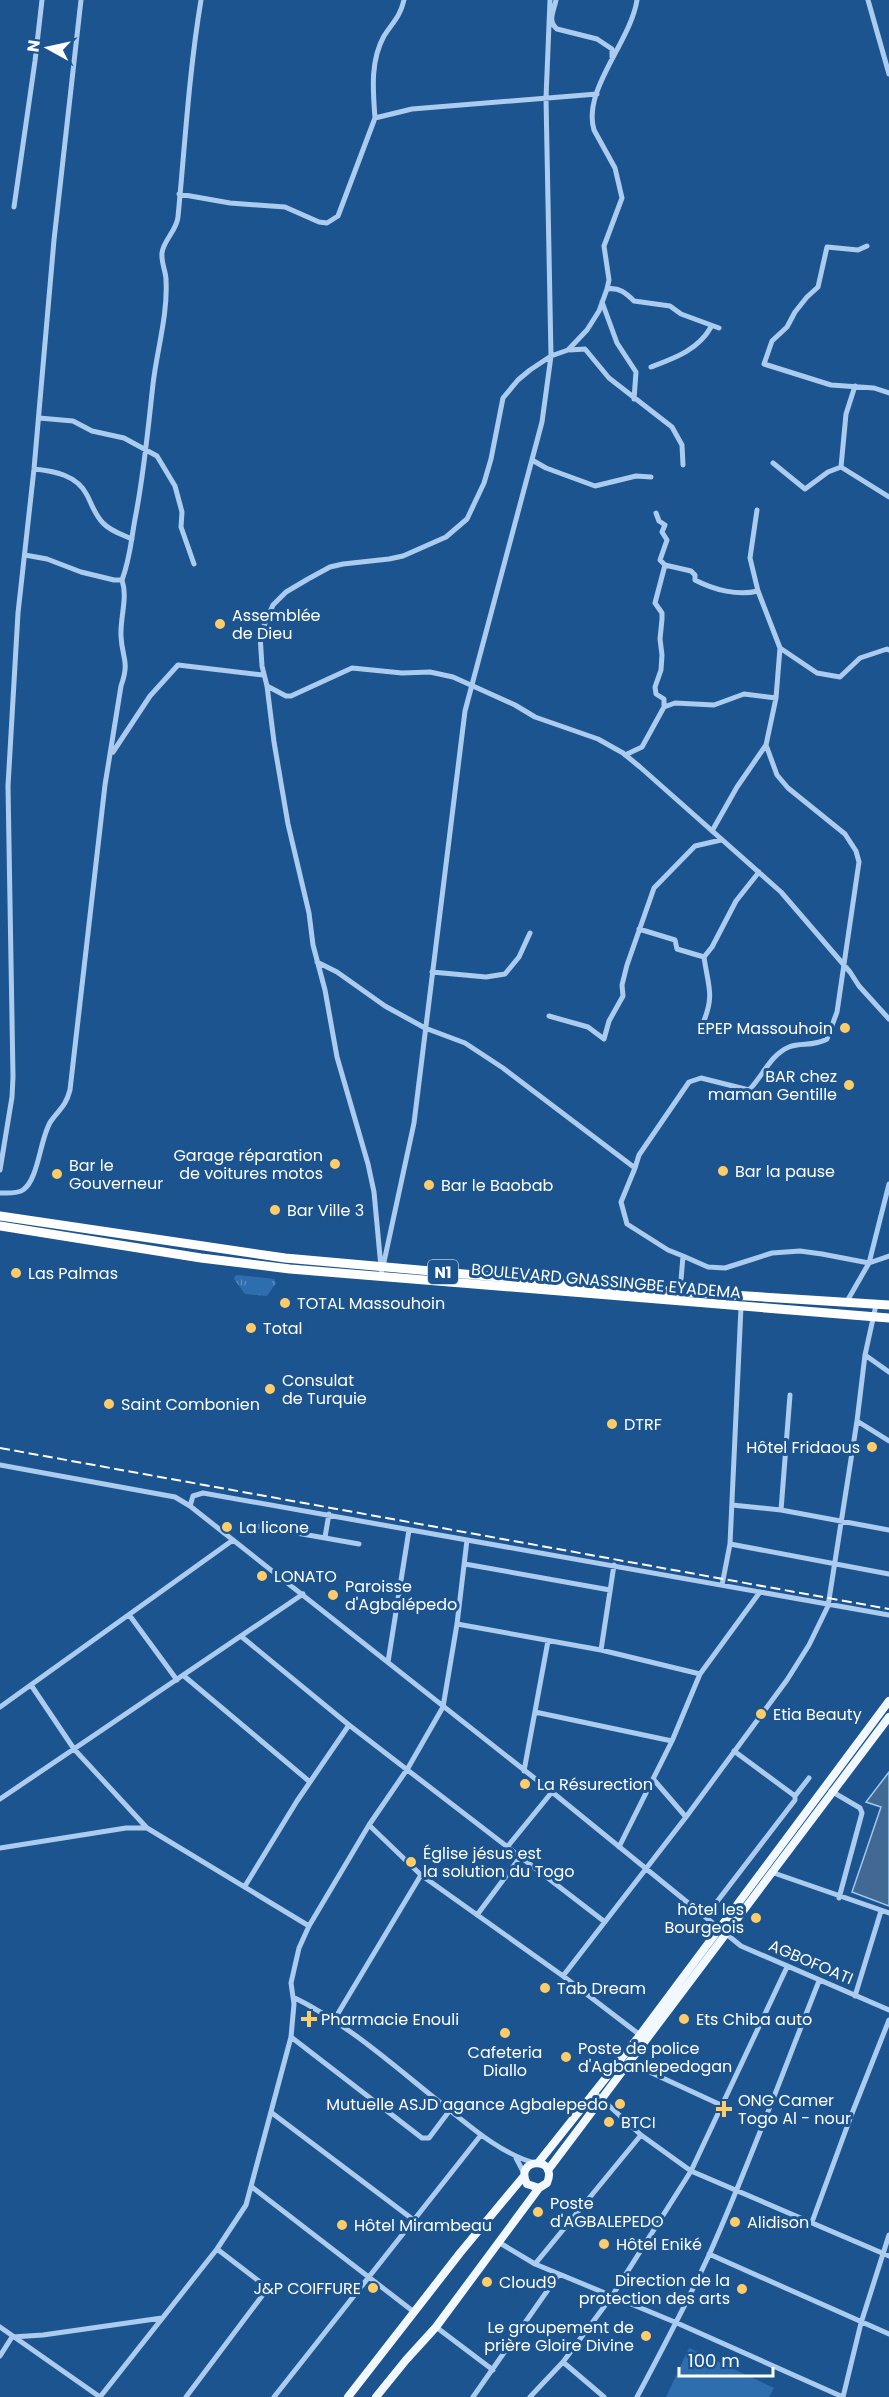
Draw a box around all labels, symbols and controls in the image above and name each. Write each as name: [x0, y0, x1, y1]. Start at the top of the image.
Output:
north arrow: [18, 18, 78, 78]
text: N: [21, 38, 46, 54]
place label: Assemblée de Dieu: [232, 604, 321, 645]
marker: Assemblée de Dieu: [213, 617, 227, 631]
place label: EPEP Massouhoin: [697, 1017, 833, 1040]
marker: EPEP Massouhoin: [838, 1021, 852, 1035]
place label: BAR chez maman Gentille: [708, 1065, 837, 1106]
marker: BAR chez maman Gentille: [842, 1078, 856, 1092]
place label: Garage réparation de voitures motos: [173, 1144, 323, 1185]
place label: Bar le Gouverneur: [69, 1154, 163, 1195]
marker: Garage réparation de voitures motos: [328, 1157, 342, 1171]
place label: Bar la pause: [735, 1160, 835, 1183]
marker: Bar la pause: [716, 1164, 730, 1178]
marker: Bar le Gouverneur: [50, 1167, 64, 1181]
place label: Bar le Baobab: [441, 1174, 553, 1197]
marker: Bar le Baobab: [422, 1178, 436, 1192]
place label: Bar Ville 3: [287, 1199, 364, 1222]
marker: Bar Ville 3: [268, 1203, 282, 1217]
street label: BOULEVARD GNASSINGBE EYADEMA: [470, 1258, 742, 1304]
road number: N1: [428, 1260, 458, 1284]
place label: Las Palmas: [28, 1262, 118, 1285]
marker: Las Palmas: [9, 1266, 23, 1280]
place label: TOTAL Massouhoin: [297, 1292, 445, 1315]
marker: TOTAL Massouhoin: [278, 1296, 292, 1310]
place label: Total: [263, 1317, 302, 1340]
marker: Total: [244, 1321, 258, 1335]
place label: Consulat de Turquie: [282, 1369, 367, 1410]
marker: Consulat de Turquie: [263, 1382, 277, 1396]
place label: Saint Combonien: [121, 1393, 260, 1416]
marker: Saint Combonien: [102, 1397, 116, 1411]
place label: DTRF: [624, 1413, 662, 1436]
marker: DTRF: [605, 1417, 619, 1431]
place label: Hôtel Fridaous: [746, 1436, 860, 1459]
marker: Hôtel Fridaous: [865, 1440, 879, 1454]
place label: La licone: [239, 1516, 309, 1539]
marker: La licone: [220, 1520, 234, 1534]
place label: LONATO: [274, 1565, 337, 1588]
marker: LONATO: [255, 1569, 269, 1583]
place label: Paroisse d'Agbalépedo: [345, 1575, 457, 1616]
marker: Paroisse d'Agbalépedo: [326, 1588, 340, 1602]
place label: Etia Beauty: [773, 1703, 862, 1726]
marker: Etia Beauty: [754, 1707, 768, 1721]
place label: La Résurection: [537, 1773, 653, 1796]
marker: La Résurection: [518, 1777, 532, 1791]
place label: Église jésus est la solution du Togo: [423, 1842, 575, 1883]
marker: Église jésus est la solution du Togo: [404, 1855, 418, 1869]
place label: hôtel les Bourgeois: [664, 1898, 744, 1939]
marker: hôtel les Bourgeois: [749, 1911, 763, 1925]
street label: AGBOFOATI: [765, 1934, 857, 1990]
place label: Tab Dream: [557, 1977, 646, 2000]
marker: Tab Dream: [538, 1981, 552, 1995]
place label: Pharmacie Enouli: [321, 2008, 459, 2031]
place label: Ets Chiba auto: [696, 2008, 812, 2031]
marker: Pharmacie Enouli: [302, 2012, 316, 2026]
marker: Ets Chiba auto: [677, 2012, 691, 2026]
marker: Cafeteria Diallo: [498, 2026, 512, 2040]
place label: Poste de police d'Agbanlepedogan: [578, 2037, 732, 2078]
place label: Cafeteria Diallo: [468, 2041, 542, 2082]
marker: Poste de police d'Agbanlepedogan: [559, 2050, 573, 2064]
place label: ONG Camer Togo Al - nour: [738, 2089, 851, 2130]
place label: Mutuelle ASJD agance Agbalepedo: [326, 2093, 608, 2116]
marker: Mutuelle ASJD agance Agbalepedo: [613, 2097, 627, 2111]
marker: ONG Camer Togo Al - nour: [715, 2100, 733, 2118]
place label: BTCI: [621, 2111, 656, 2134]
marker: BTCI: [602, 2115, 616, 2129]
place label: Poste d'AGBALEPEDO: [550, 2192, 664, 2233]
marker: Poste d'AGBALEPEDO: [531, 2205, 545, 2219]
place label: Alidison: [747, 2211, 809, 2234]
place label: Hôtel Mirambeau: [354, 2214, 492, 2237]
marker: Alidison: [728, 2215, 742, 2229]
marker: Hôtel Mirambeau: [335, 2218, 349, 2232]
place label: Hôtel Eniké: [616, 2233, 702, 2256]
marker: Hôtel Eniké: [597, 2237, 611, 2251]
place label: Direction de la protection des arts: [579, 2269, 730, 2310]
place label: Cloud9: [499, 2271, 557, 2294]
marker: Cloud9: [480, 2275, 494, 2289]
place label: J&P COIFFURE: [253, 2277, 361, 2300]
marker: J&P COIFFURE: [366, 2281, 380, 2295]
marker: Direction de la protection des arts: [735, 2282, 749, 2296]
place label: Le groupement de prière Gloire Divine: [484, 2316, 634, 2357]
marker: Le groupement de prière Gloire Divine: [639, 2329, 653, 2343]
scale bar: [679, 2340, 774, 2378]
text: 100 m: [688, 2348, 740, 2373]

